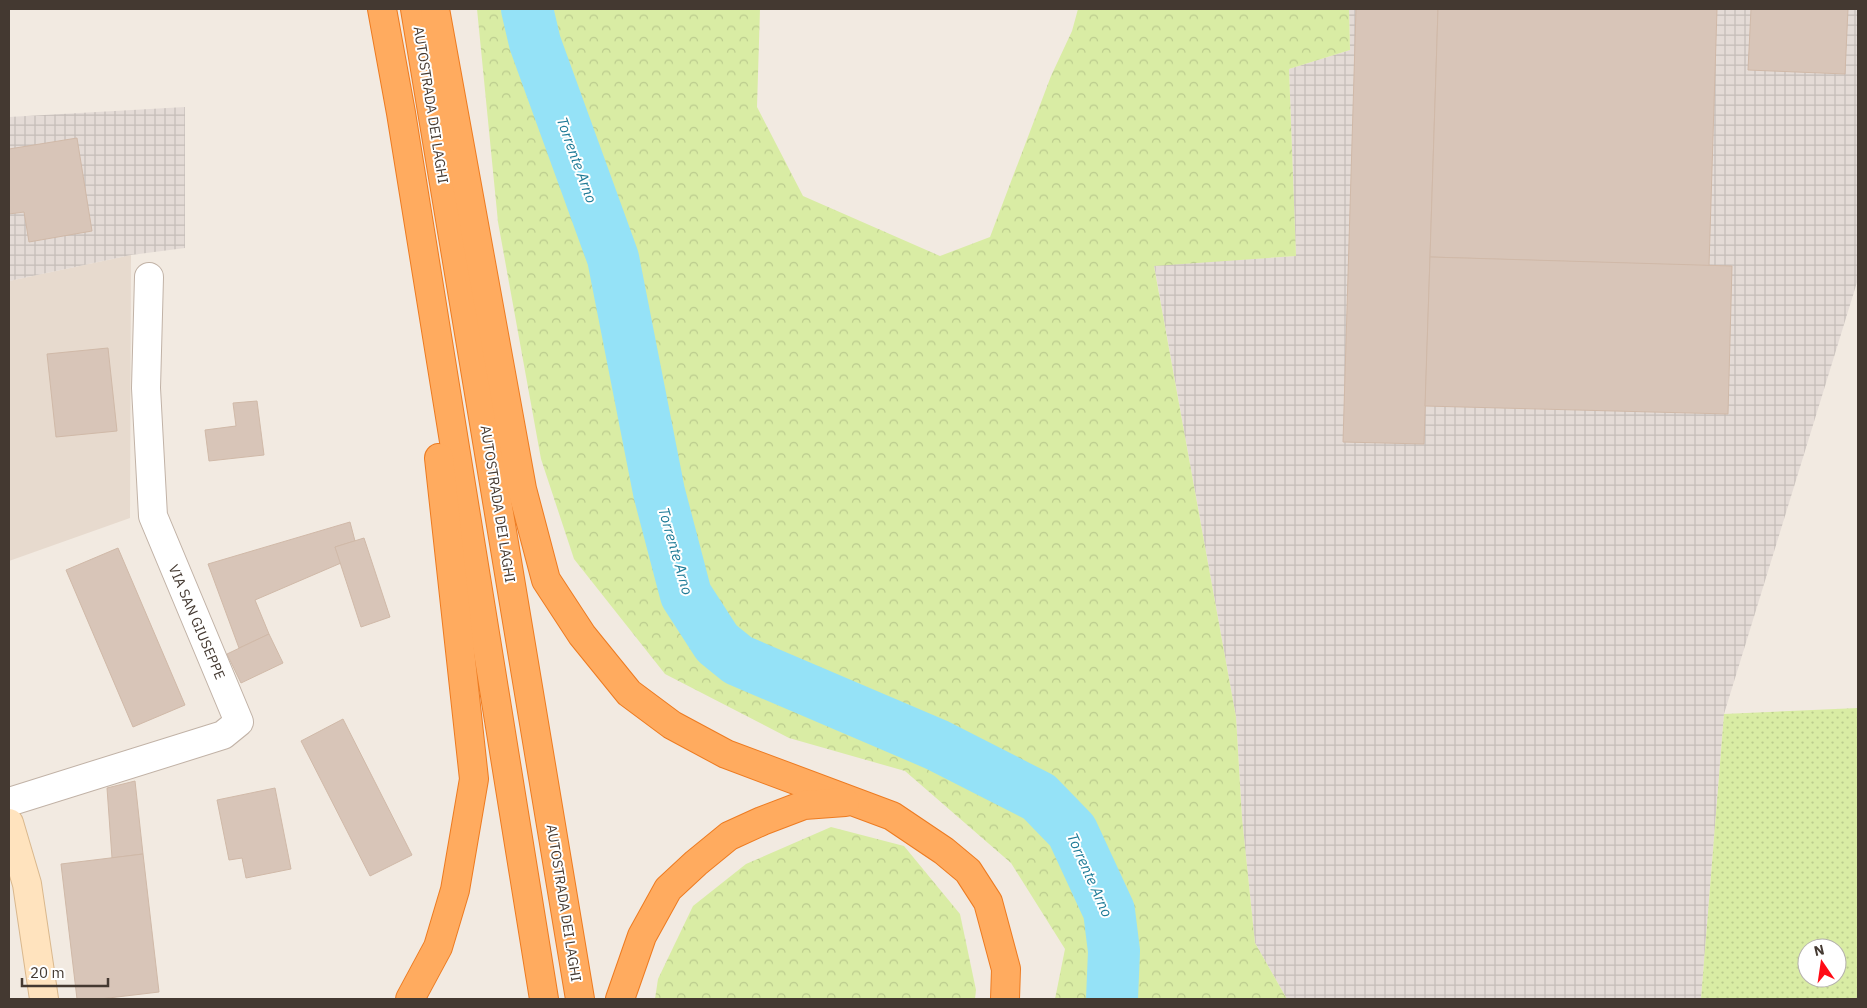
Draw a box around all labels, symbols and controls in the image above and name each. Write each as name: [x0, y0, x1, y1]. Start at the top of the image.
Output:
street label: AUTOSTRADA DEI LAGHI: [410, 25, 452, 185]
water label: Torrente Arno: [553, 114, 601, 206]
street label: AUTOSTRADA DEI LAGHI: [477, 424, 519, 584]
water label: Torrente Arno: [654, 505, 698, 597]
street label: VIA SAN GIUSEPPE: [165, 562, 229, 682]
street label: AUTOSTRADA DEI LAGHI: [543, 823, 585, 983]
water label: Torrente Arno: [1063, 830, 1117, 920]
north arrow: [1797, 938, 1847, 988]
text: N: [1812, 940, 1826, 960]
scale bar: [22, 956, 109, 988]
text: 20 m: [30, 963, 65, 982]

